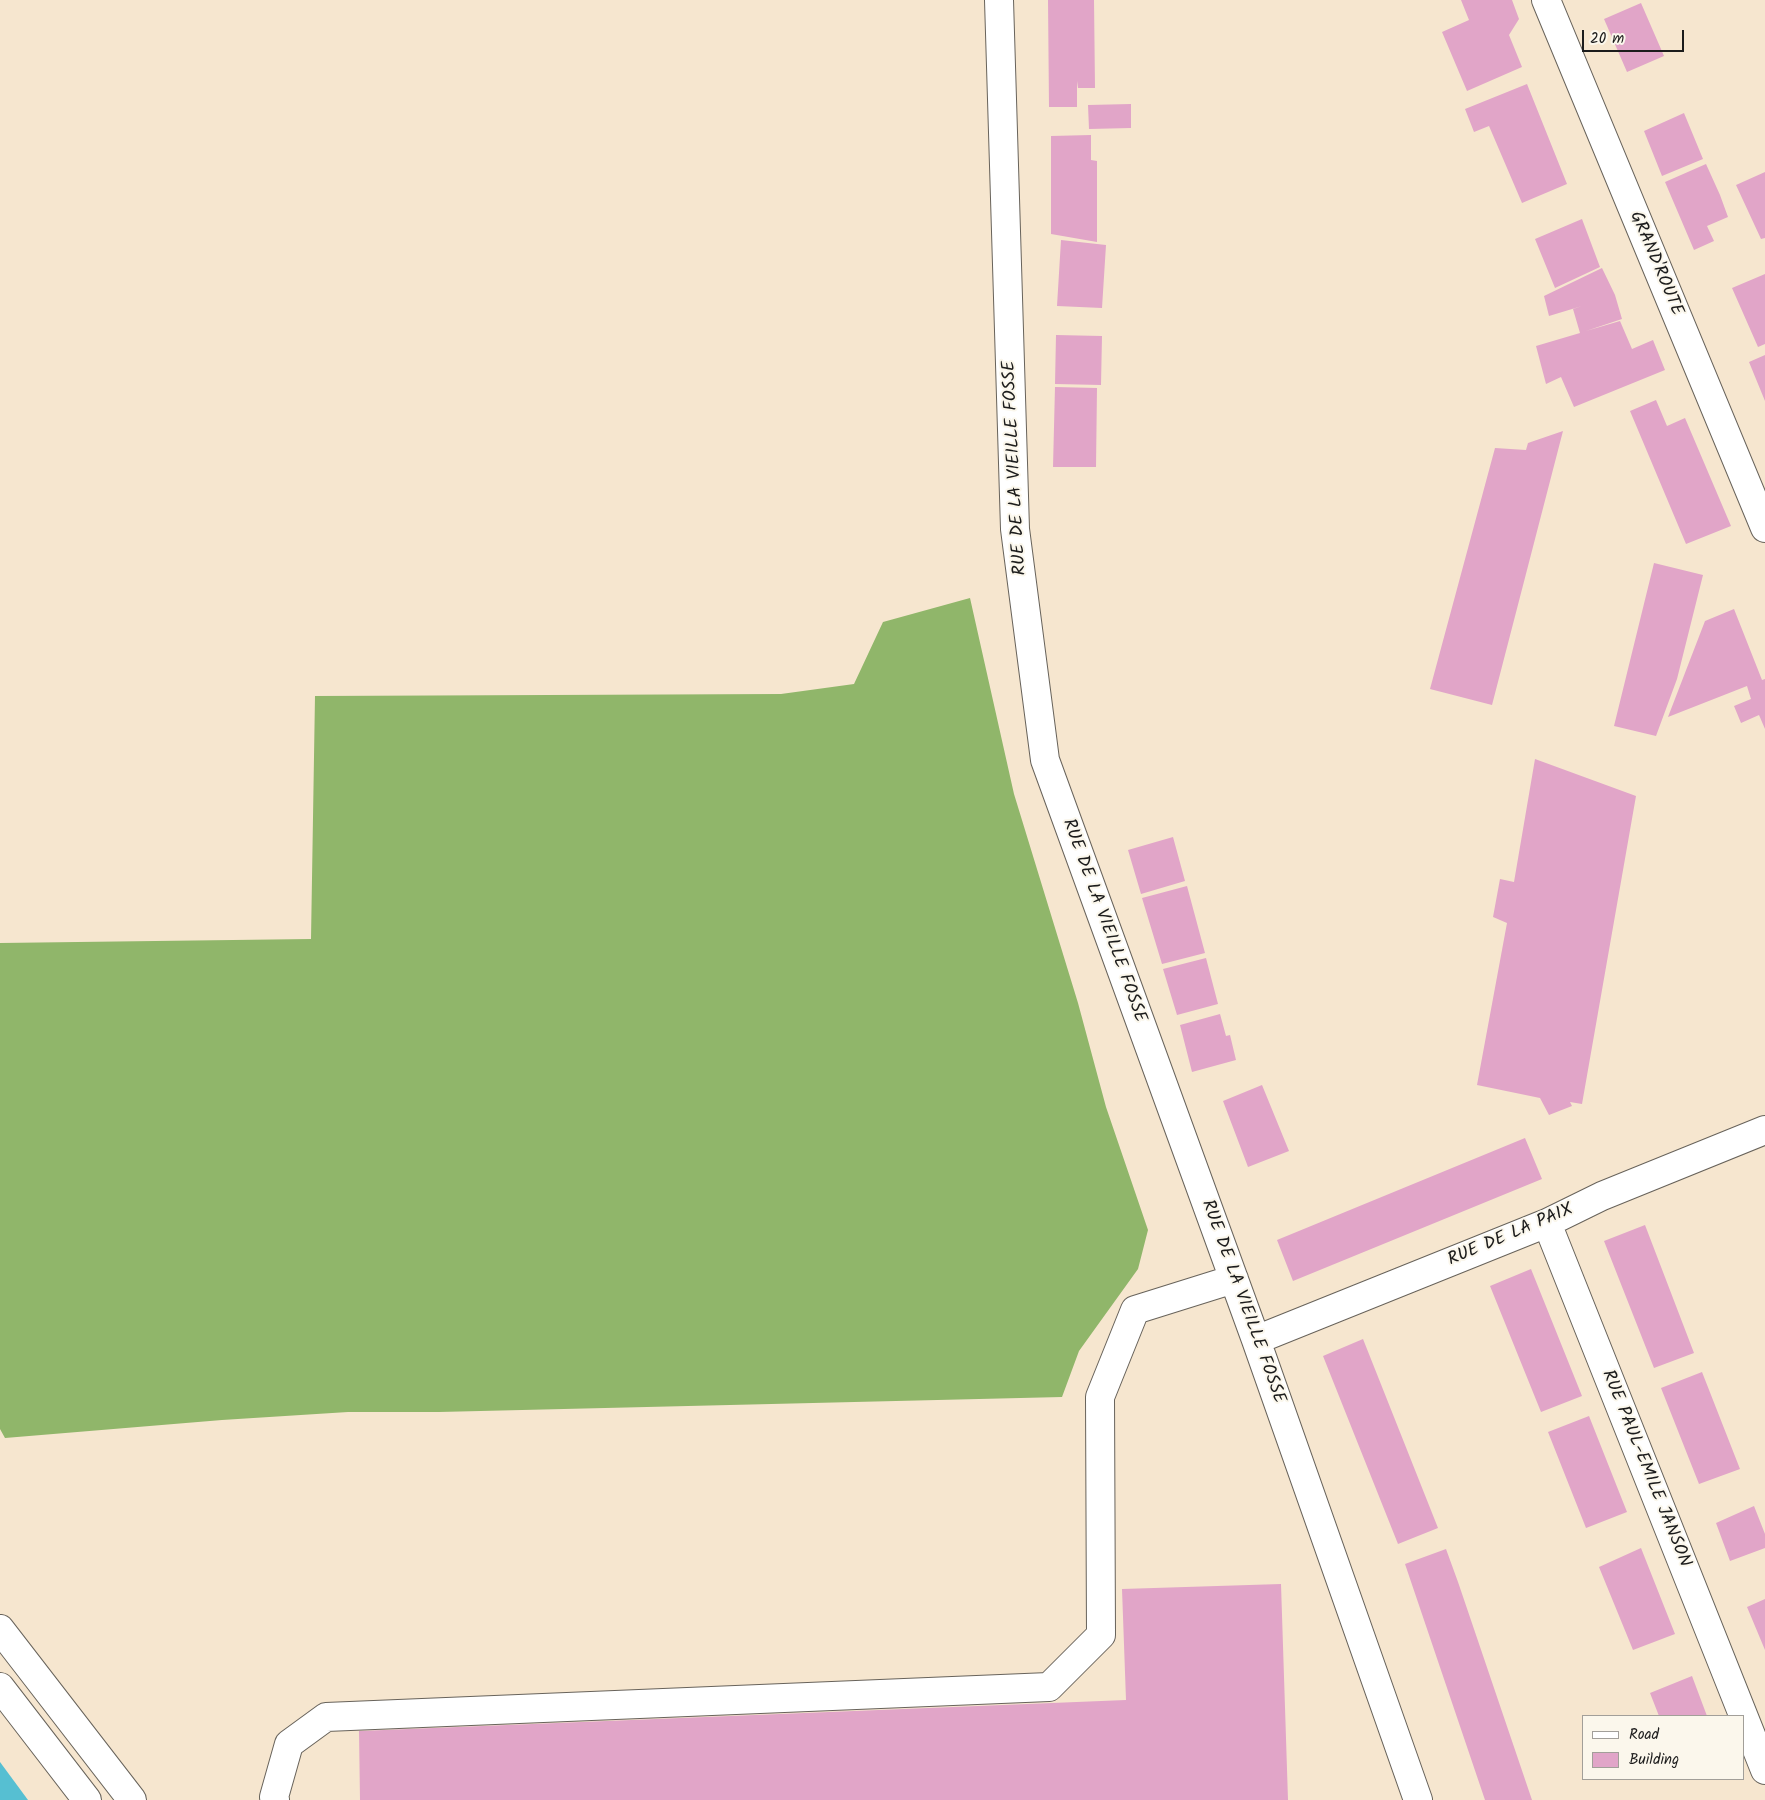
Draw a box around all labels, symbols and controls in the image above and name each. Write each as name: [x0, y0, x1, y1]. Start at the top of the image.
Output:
scale bar: [1585, 20, 1688, 52]
text: 20 m: [1590, 27, 1624, 51]
street label: GRAND'ROUTE: [1623, 209, 1687, 319]
street label: RUE DE LA VIEILLE FOSSE: [1000, 360, 1032, 576]
street label: RUE DE LA VIEILLE FOSSE: [1056, 816, 1150, 1026]
street label: RUE DE LA VIEILLE FOSSE: [1195, 1197, 1289, 1407]
street label: RUE DE LA PAIX: [1445, 1200, 1577, 1272]
street label: RUE PAUL-EMILE JANSON: [1595, 1367, 1695, 1571]
legend: [1582, 1715, 1745, 1780]
text: Road: [1629, 1723, 1659, 1747]
text: Building: [1629, 1748, 1679, 1772]

